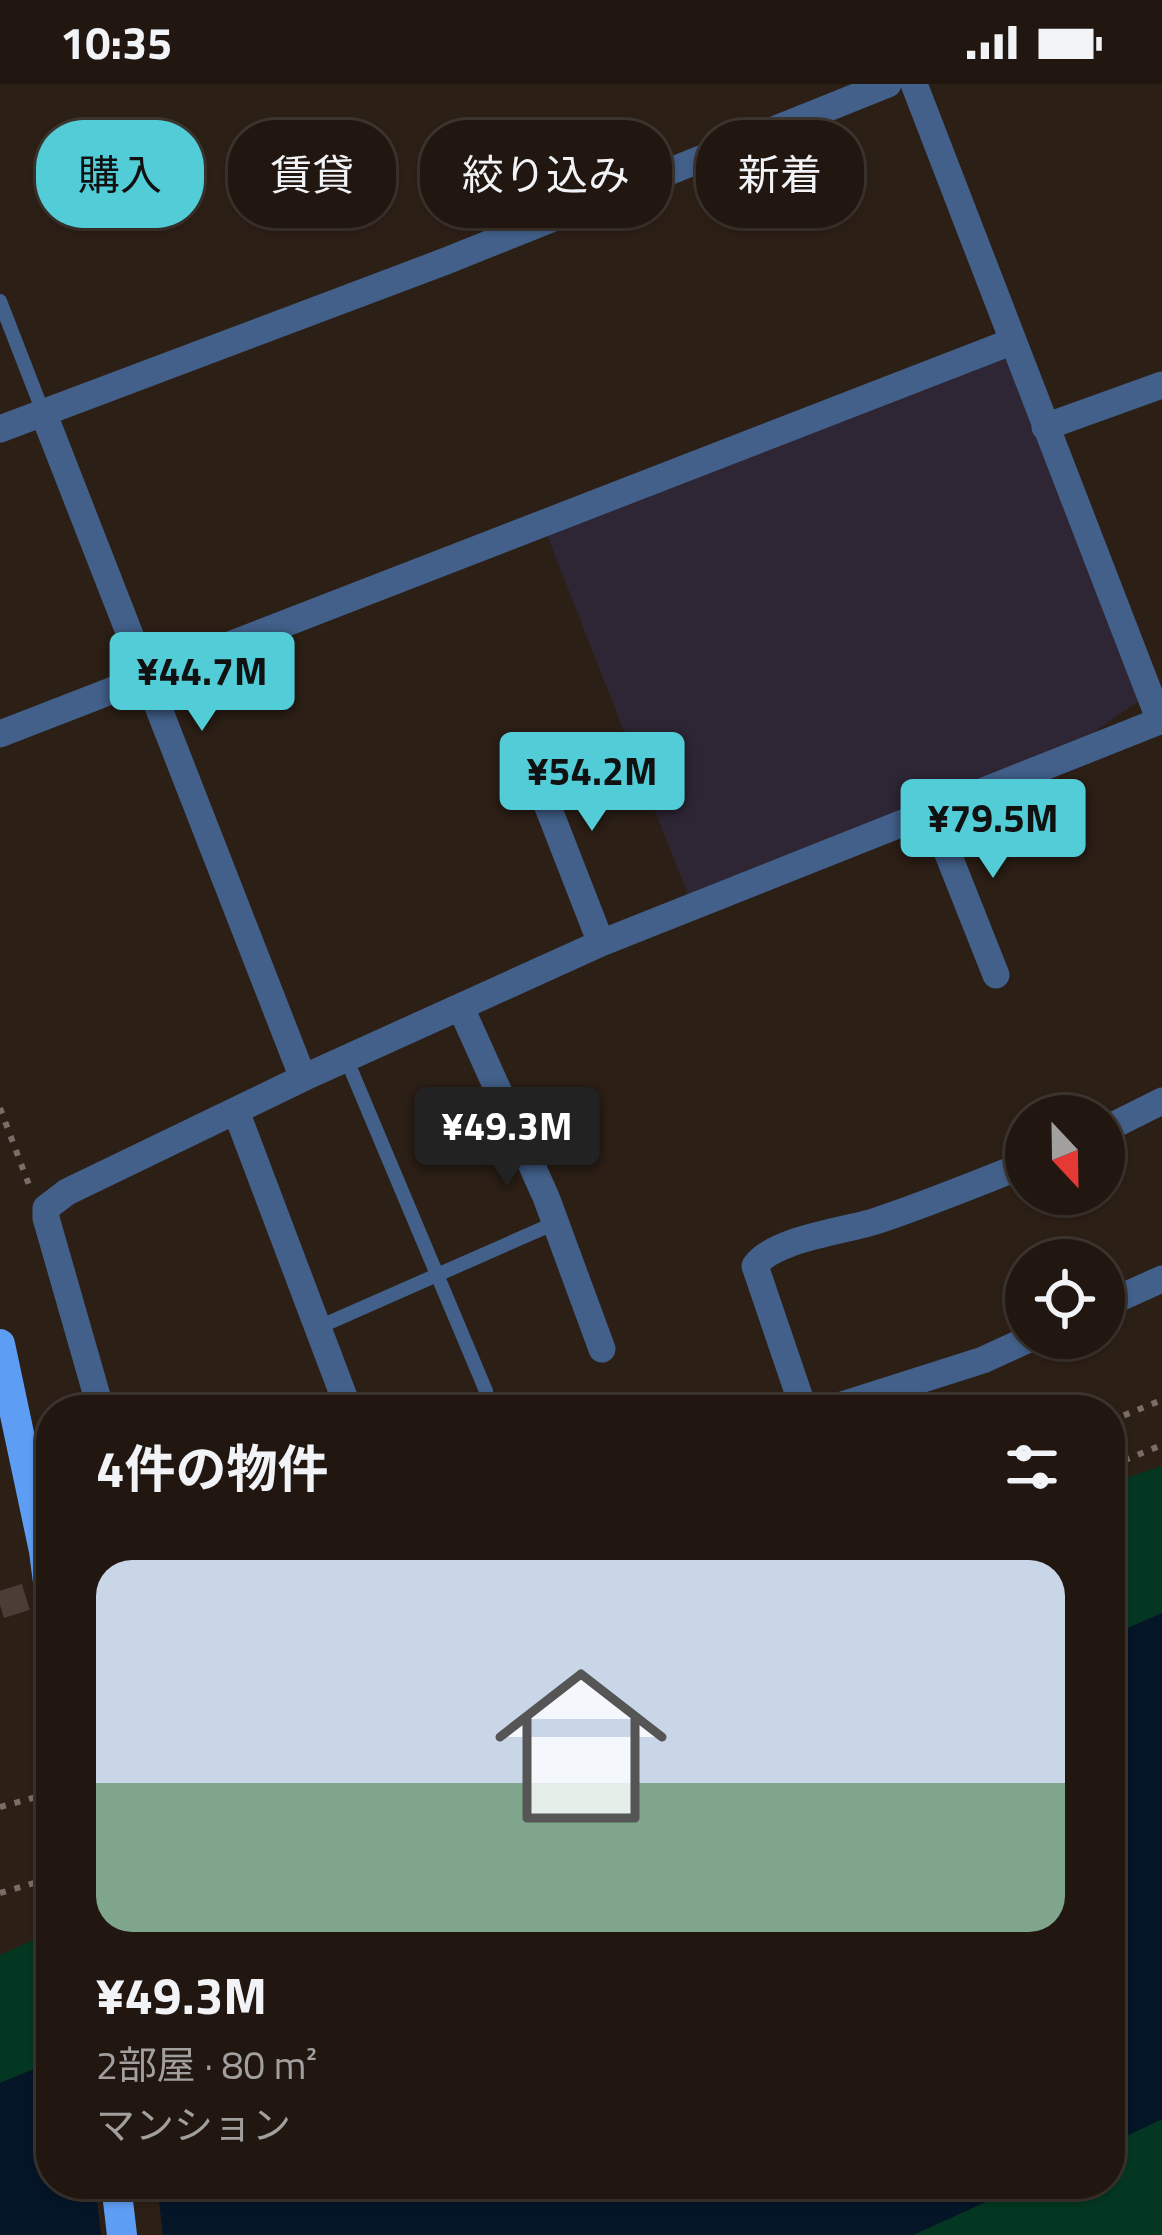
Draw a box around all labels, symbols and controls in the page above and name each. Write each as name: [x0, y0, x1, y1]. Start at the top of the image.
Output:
text: 10:35: [60, 8, 172, 76]
chip: 購入: [36, 120, 204, 228]
chip: 賃貸: [228, 120, 396, 228]
chip: 絞り込み: [420, 120, 672, 228]
chip: 新着: [696, 120, 864, 228]
pin: ¥44.7M: [104, 632, 300, 734]
text: ¥44.7M: [137, 641, 267, 700]
pin: ¥54.2M: [494, 732, 690, 834]
text: ¥54.2M: [527, 741, 657, 800]
pin: ¥79.5M: [895, 779, 1091, 881]
text: ¥79.5M: [928, 788, 1058, 847]
pin: ¥49.3M: [409, 1087, 605, 1189]
north arrow: [1005, 1095, 1125, 1215]
map controls: [1005, 1095, 1125, 1359]
text: ¥49.3M: [442, 1096, 572, 1155]
button: locate: [1005, 1239, 1125, 1359]
text: 4件の物件: [96, 1429, 329, 1507]
icon: filters: [999, 1434, 1065, 1500]
icon: home: [473, 1638, 689, 1854]
text: ¥49.3M: [96, 1956, 267, 2034]
text: 2部屋 · 80 m²: [96, 2035, 317, 2094]
text: マンション: [96, 2095, 291, 2154]

